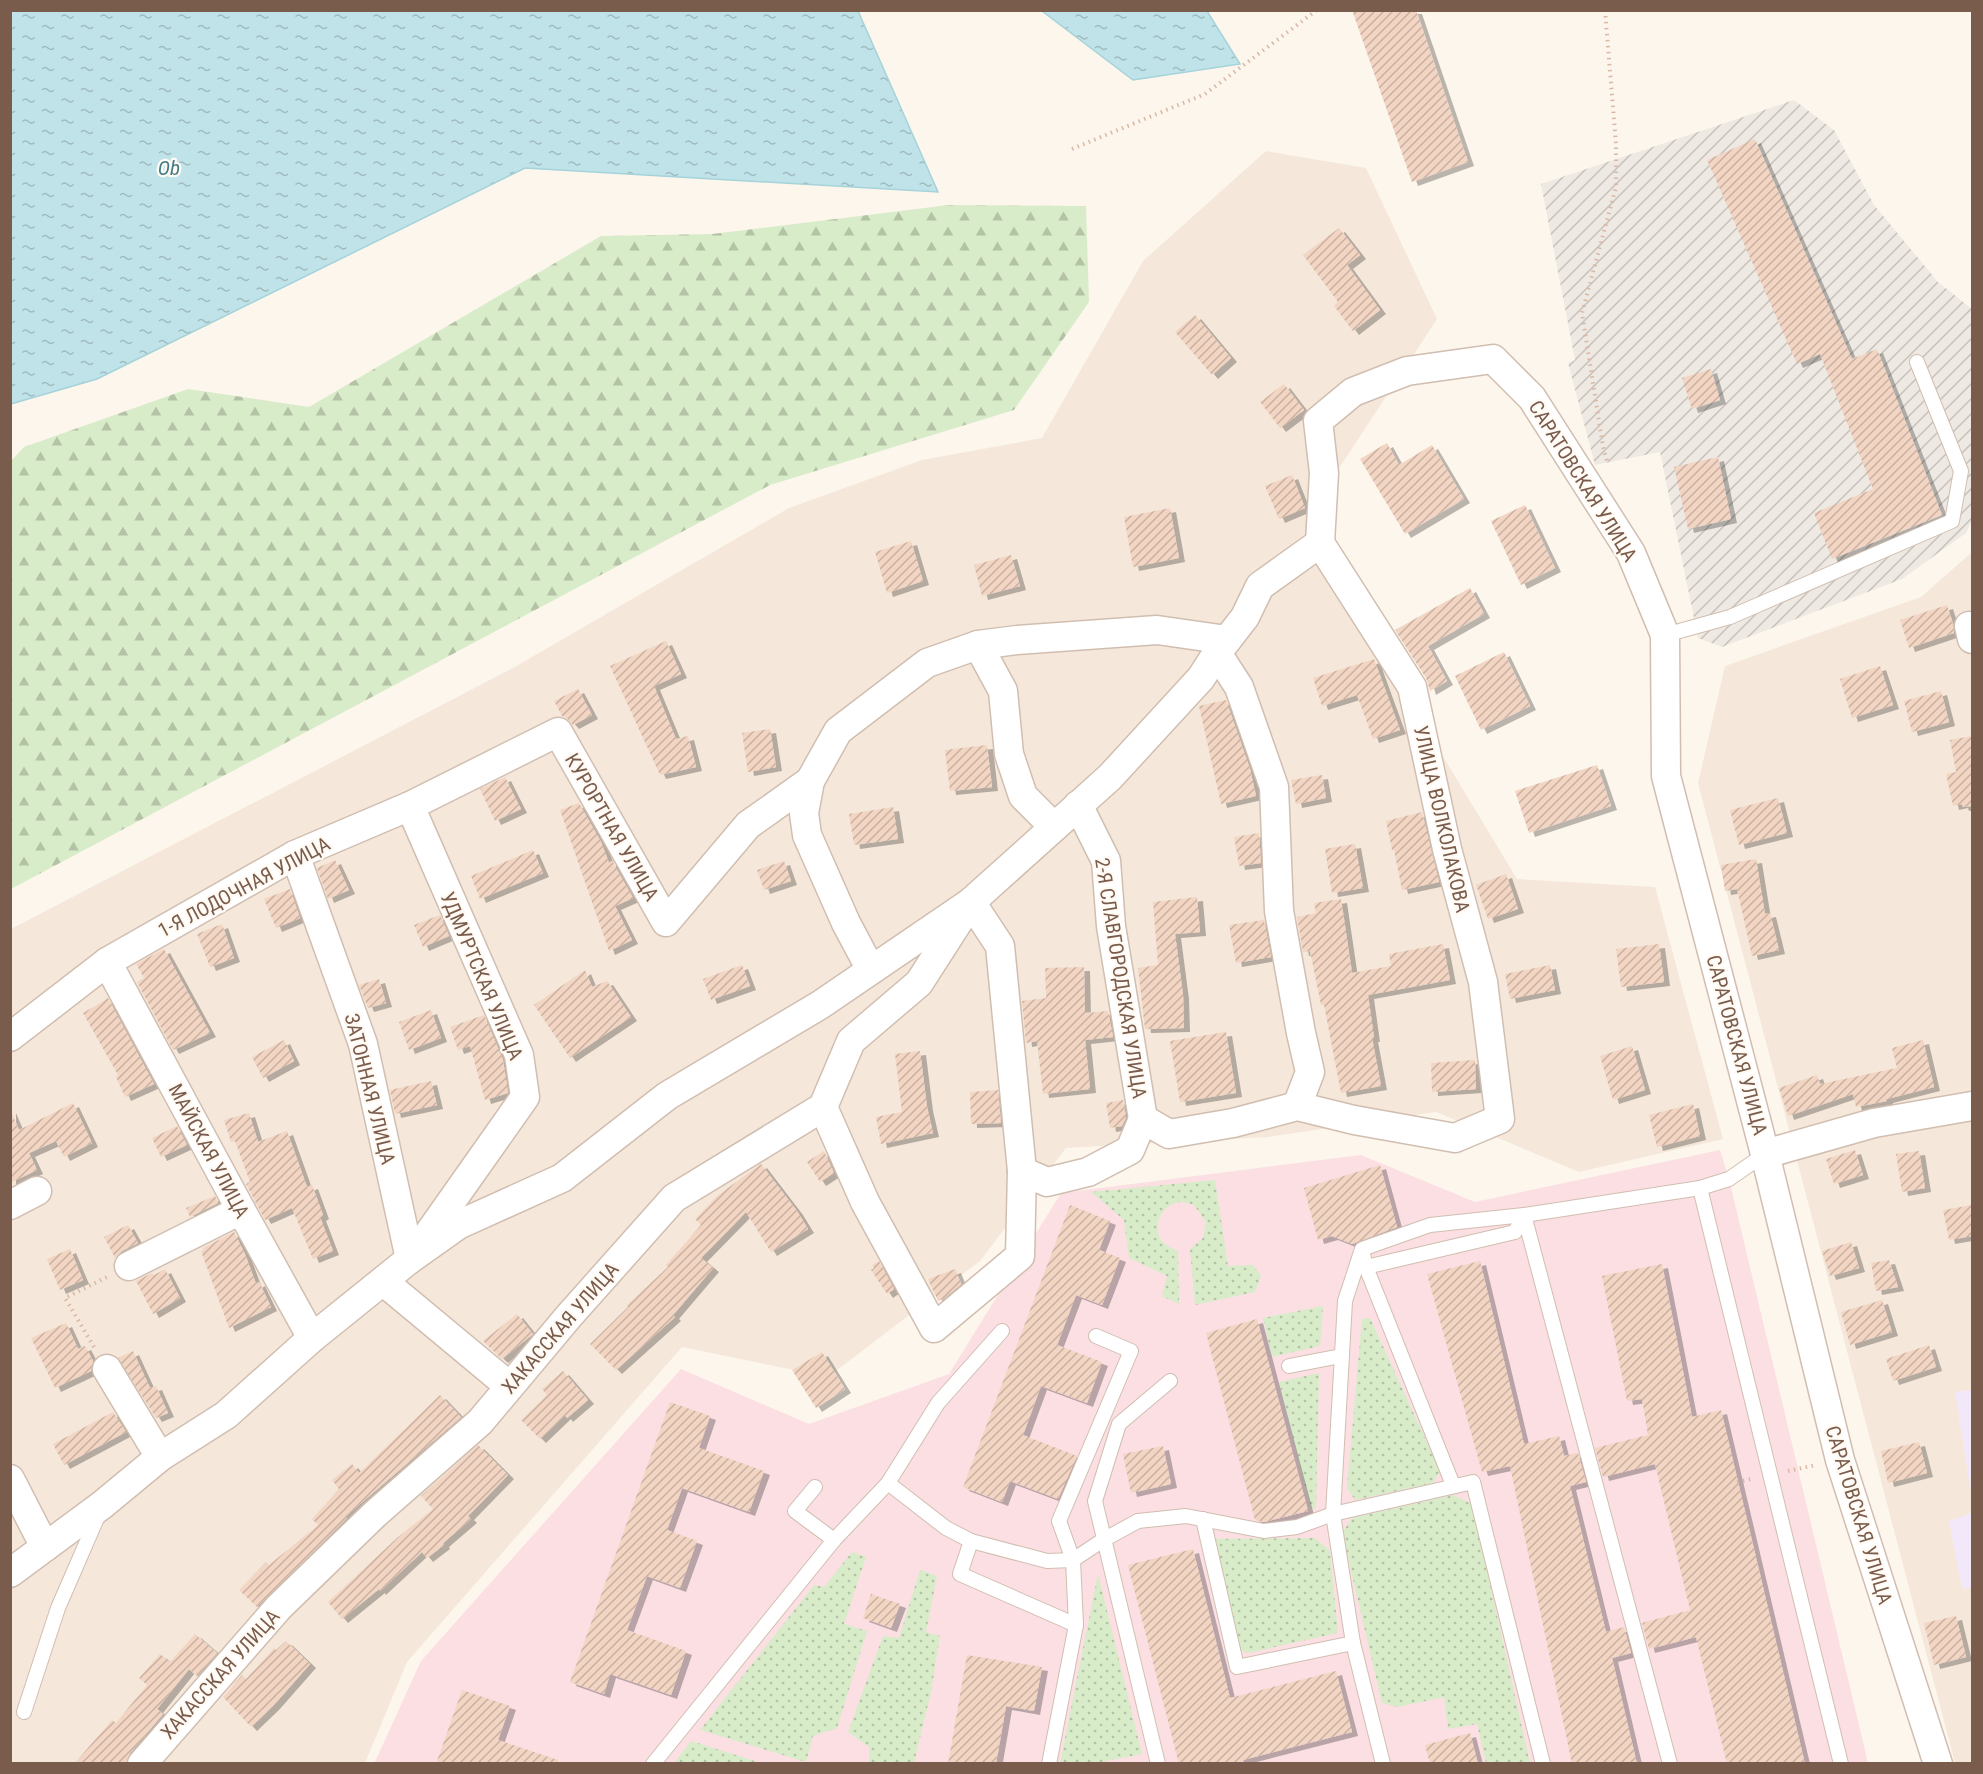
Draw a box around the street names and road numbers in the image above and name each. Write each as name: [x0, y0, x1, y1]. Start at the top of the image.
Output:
street label: САРАТОВСКАЯ УЛИЦА: [1524, 396, 1643, 566]
street label: УЛИЦА ВОЛКОЛАКОВА: [1409, 723, 1475, 915]
street label: КУРОРТНАЯ УЛИЦА: [560, 749, 664, 905]
street label: 1-Я ЛОДОЧНАЯ УЛИЦА: [154, 831, 334, 942]
street label: 2-Я СЛАВГОРОДСКАЯ УЛИЦА: [1090, 856, 1152, 1101]
street label: УДМУРТСКАЯ УЛИЦА: [436, 888, 528, 1064]
street label: САРАТОВСКАЯ УЛИЦА: [1701, 952, 1773, 1138]
street label: ЗАТОННАЯ УЛИЦА: [340, 1011, 400, 1167]
street label: МАЙСКАЯ УЛИЦА: [163, 1080, 255, 1223]
street label: ХАКАССКАЯ УЛИЦА: [496, 1257, 624, 1399]
street label: САРАТОВСКАЯ УЛИЦА: [1820, 1423, 1898, 1608]
street label: ХАКАССКАЯ УЛИЦА: [156, 1604, 285, 1744]

